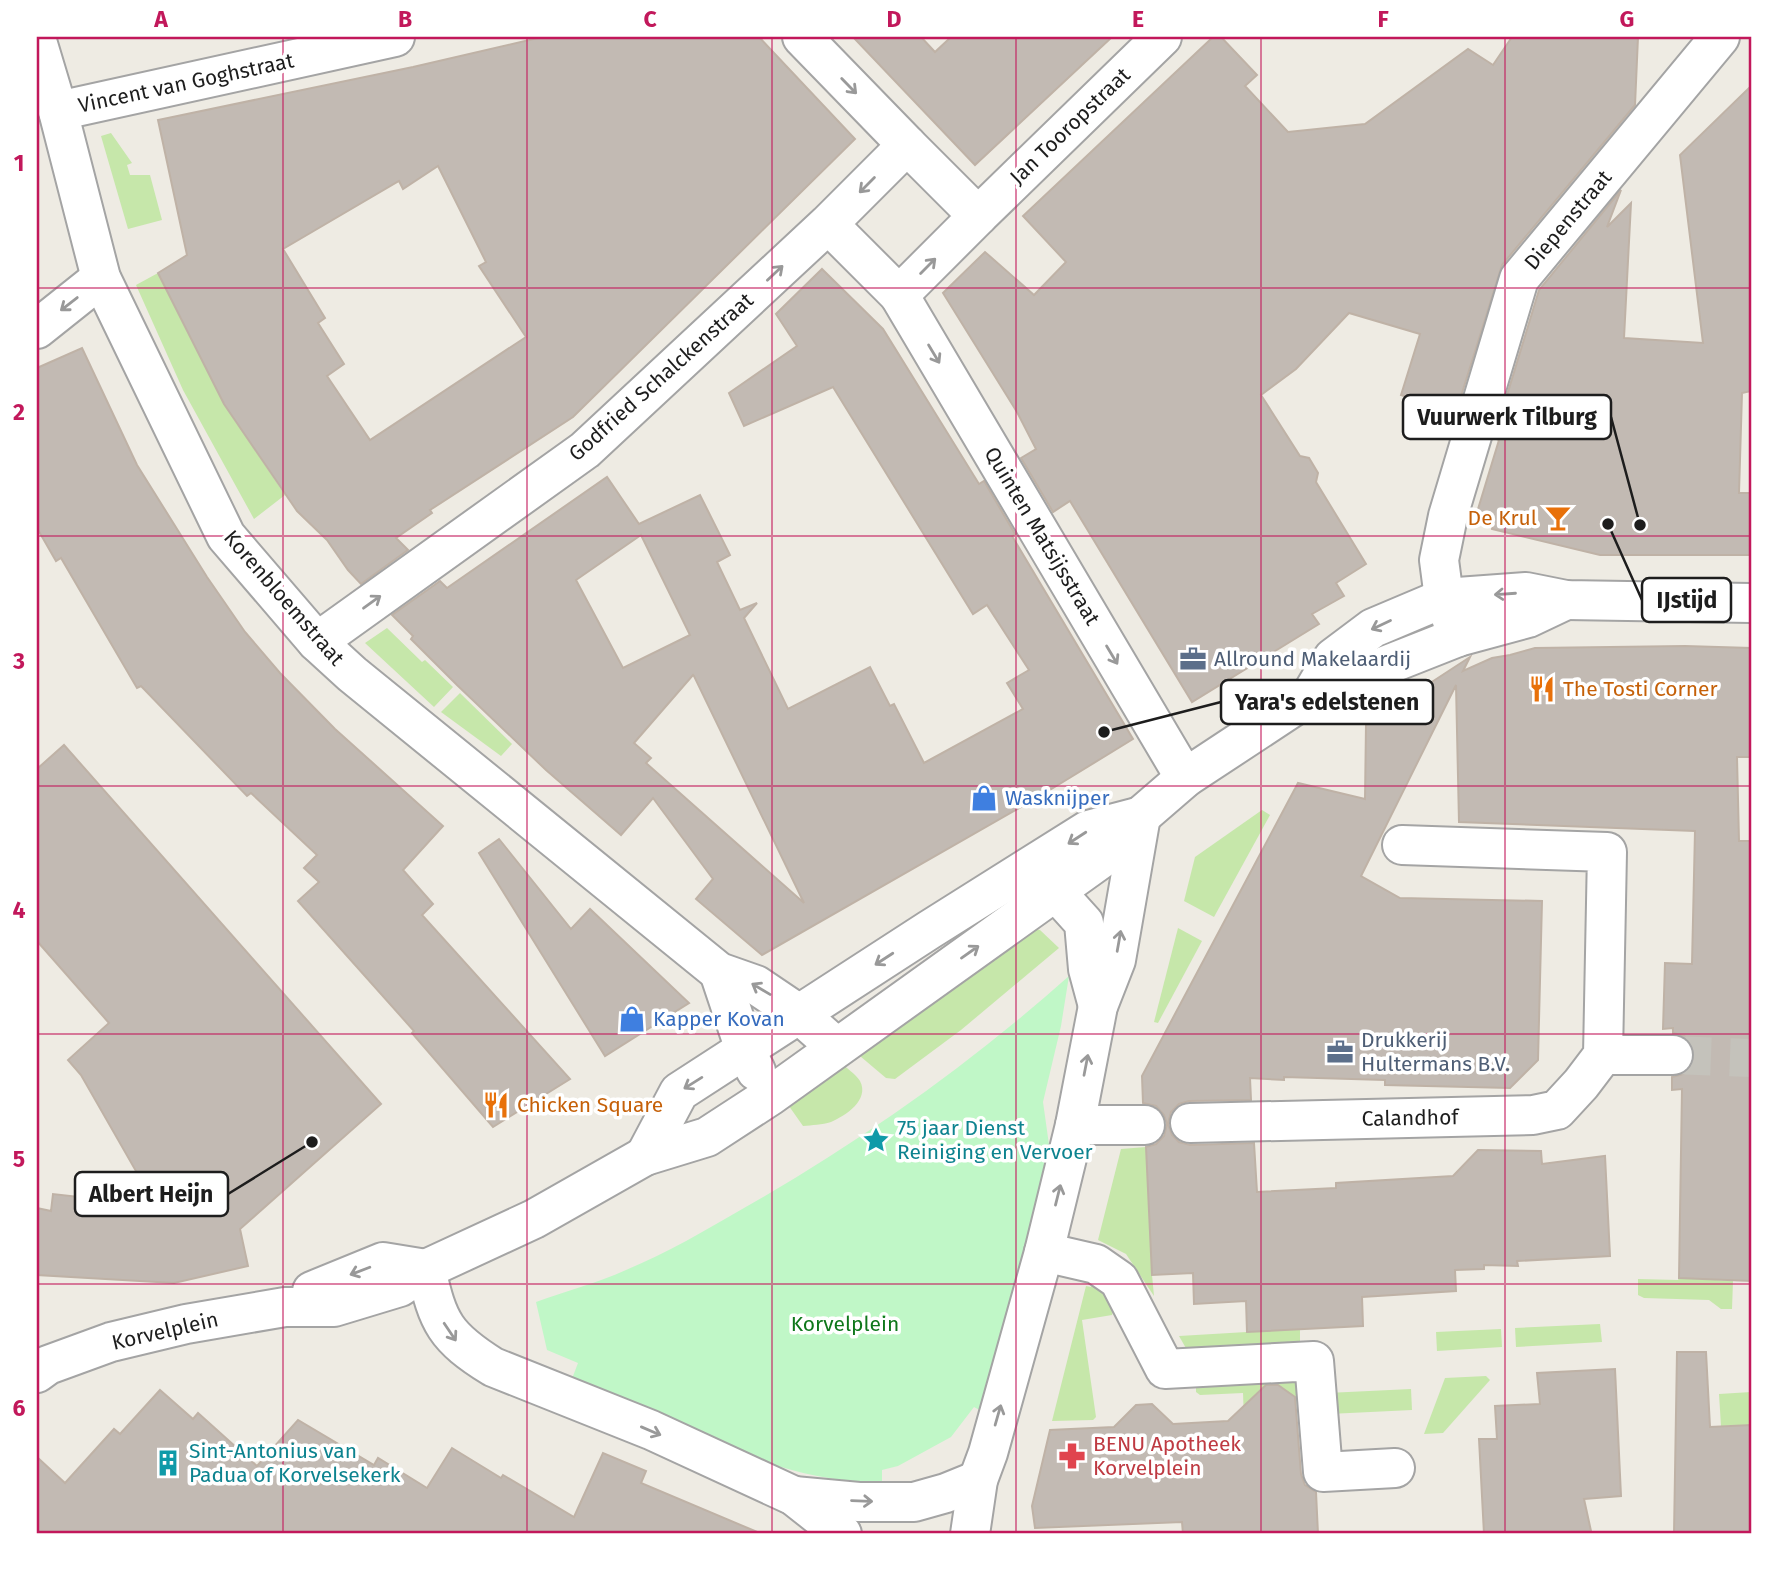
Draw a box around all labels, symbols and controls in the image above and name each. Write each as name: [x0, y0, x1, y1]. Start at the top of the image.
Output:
text: A: [153, 5, 168, 33]
text: B: [398, 5, 412, 33]
text: C: [643, 5, 657, 33]
text: D: [887, 5, 902, 33]
text: E: [1132, 5, 1144, 33]
text: F: [1377, 5, 1389, 33]
text: G: [1620, 5, 1634, 33]
street label: Vincent van Goghstraat: [76, 47, 296, 119]
street label: Jan Tooropstraat: [1004, 62, 1136, 190]
one-way arrow: [841, 77, 858, 94]
text: 1: [14, 149, 24, 177]
street label: Diepenstraat: [1519, 165, 1618, 275]
one-way arrow: [858, 176, 875, 193]
one-way arrow: [919, 257, 936, 274]
one-way arrow: [766, 264, 783, 281]
street label: Godfried Schalckenstraat: [563, 287, 759, 467]
one-way arrow: [60, 296, 79, 311]
one-way arrow: [927, 343, 941, 363]
callout: Vuurwerk Tilburg: [1403, 395, 1611, 439]
text: 2: [13, 398, 25, 426]
text: Vuurwerk Tilburg: [1416, 403, 1597, 431]
street label: Quinten Matsijsstraat: [979, 442, 1106, 630]
bar icon: De Krul: [1543, 503, 1573, 533]
place label: De Krul: [1468, 505, 1537, 531]
street label: Korenbloemstraat: [218, 525, 350, 671]
callout: IJstijd: [1642, 578, 1731, 622]
text: IJstijd: [1657, 586, 1717, 614]
one-way arrow: [1495, 588, 1517, 601]
one-way arrow: [362, 595, 381, 609]
one-way arrow: [1371, 618, 1392, 632]
one-way arrow: [1105, 644, 1119, 664]
office icon: Allround Makelaardij: [1178, 644, 1208, 674]
place label: Allround Makelaardij: [1214, 646, 1411, 672]
text: 3: [12, 647, 25, 675]
restaurant icon: The Tosti Corner: [1527, 674, 1557, 704]
place label: The Tosti Corner: [1563, 676, 1718, 702]
callout: Yara's edelstenen: [1221, 680, 1433, 724]
text: Yara's edelstenen: [1234, 688, 1419, 716]
shop icon: Wasknijper: [969, 783, 999, 813]
place label: Wasknijper: [1005, 785, 1110, 811]
one-way arrow: [1067, 831, 1087, 845]
text: 4: [13, 896, 26, 924]
one-way arrow: [1113, 930, 1126, 953]
one-way arrow: [960, 945, 979, 960]
one-way arrow: [875, 952, 894, 966]
one-way arrow: [752, 982, 772, 996]
shop icon: Kapper Kovan: [617, 1004, 647, 1034]
place label: Kapper Kovan: [653, 1006, 785, 1032]
place label: Drukkerij Hultermans B.V.: [1361, 1027, 1510, 1077]
office icon: Drukkerij Hultermans B.V.: [1325, 1037, 1355, 1067]
one-way arrow: [1080, 1054, 1094, 1077]
one-way arrow: [684, 1076, 704, 1090]
restaurant icon: Chicken Square: [481, 1090, 511, 1120]
place label: Chicken Square: [517, 1092, 663, 1118]
street label: Calandhof: [1361, 1104, 1461, 1132]
place label: 75 jaar Dienst Reiniging en Vervoer: [897, 1115, 1093, 1165]
place icon: 75 jaar Dienst Reiniging en Vervoer: [861, 1125, 891, 1155]
text: 5: [13, 1145, 25, 1173]
callout: Albert Heijn: [75, 1172, 228, 1216]
text: Albert Heijn: [88, 1180, 213, 1208]
one-way arrow: [1052, 1184, 1065, 1207]
one-way arrow: [349, 1266, 371, 1278]
street label: Korvelplein: [109, 1306, 221, 1356]
park label: Korvelplein: [791, 1311, 899, 1337]
one-way arrow: [443, 1321, 457, 1341]
text: 6: [13, 1394, 26, 1422]
one-way arrow: [993, 1404, 1006, 1426]
one-way arrow: [640, 1425, 662, 1438]
place label: BENU Apotheek Korvelplein: [1093, 1431, 1241, 1481]
place label: Sint-Antonius van Padua of Korvelsekerk: [189, 1438, 401, 1488]
pharmacy icon: BENU Apotheek Korvelplein: [1057, 1441, 1087, 1471]
building icon: Sint-Antonius van Padua of Korvelsekerk: [153, 1448, 183, 1478]
one-way arrow: [850, 1495, 873, 1508]

